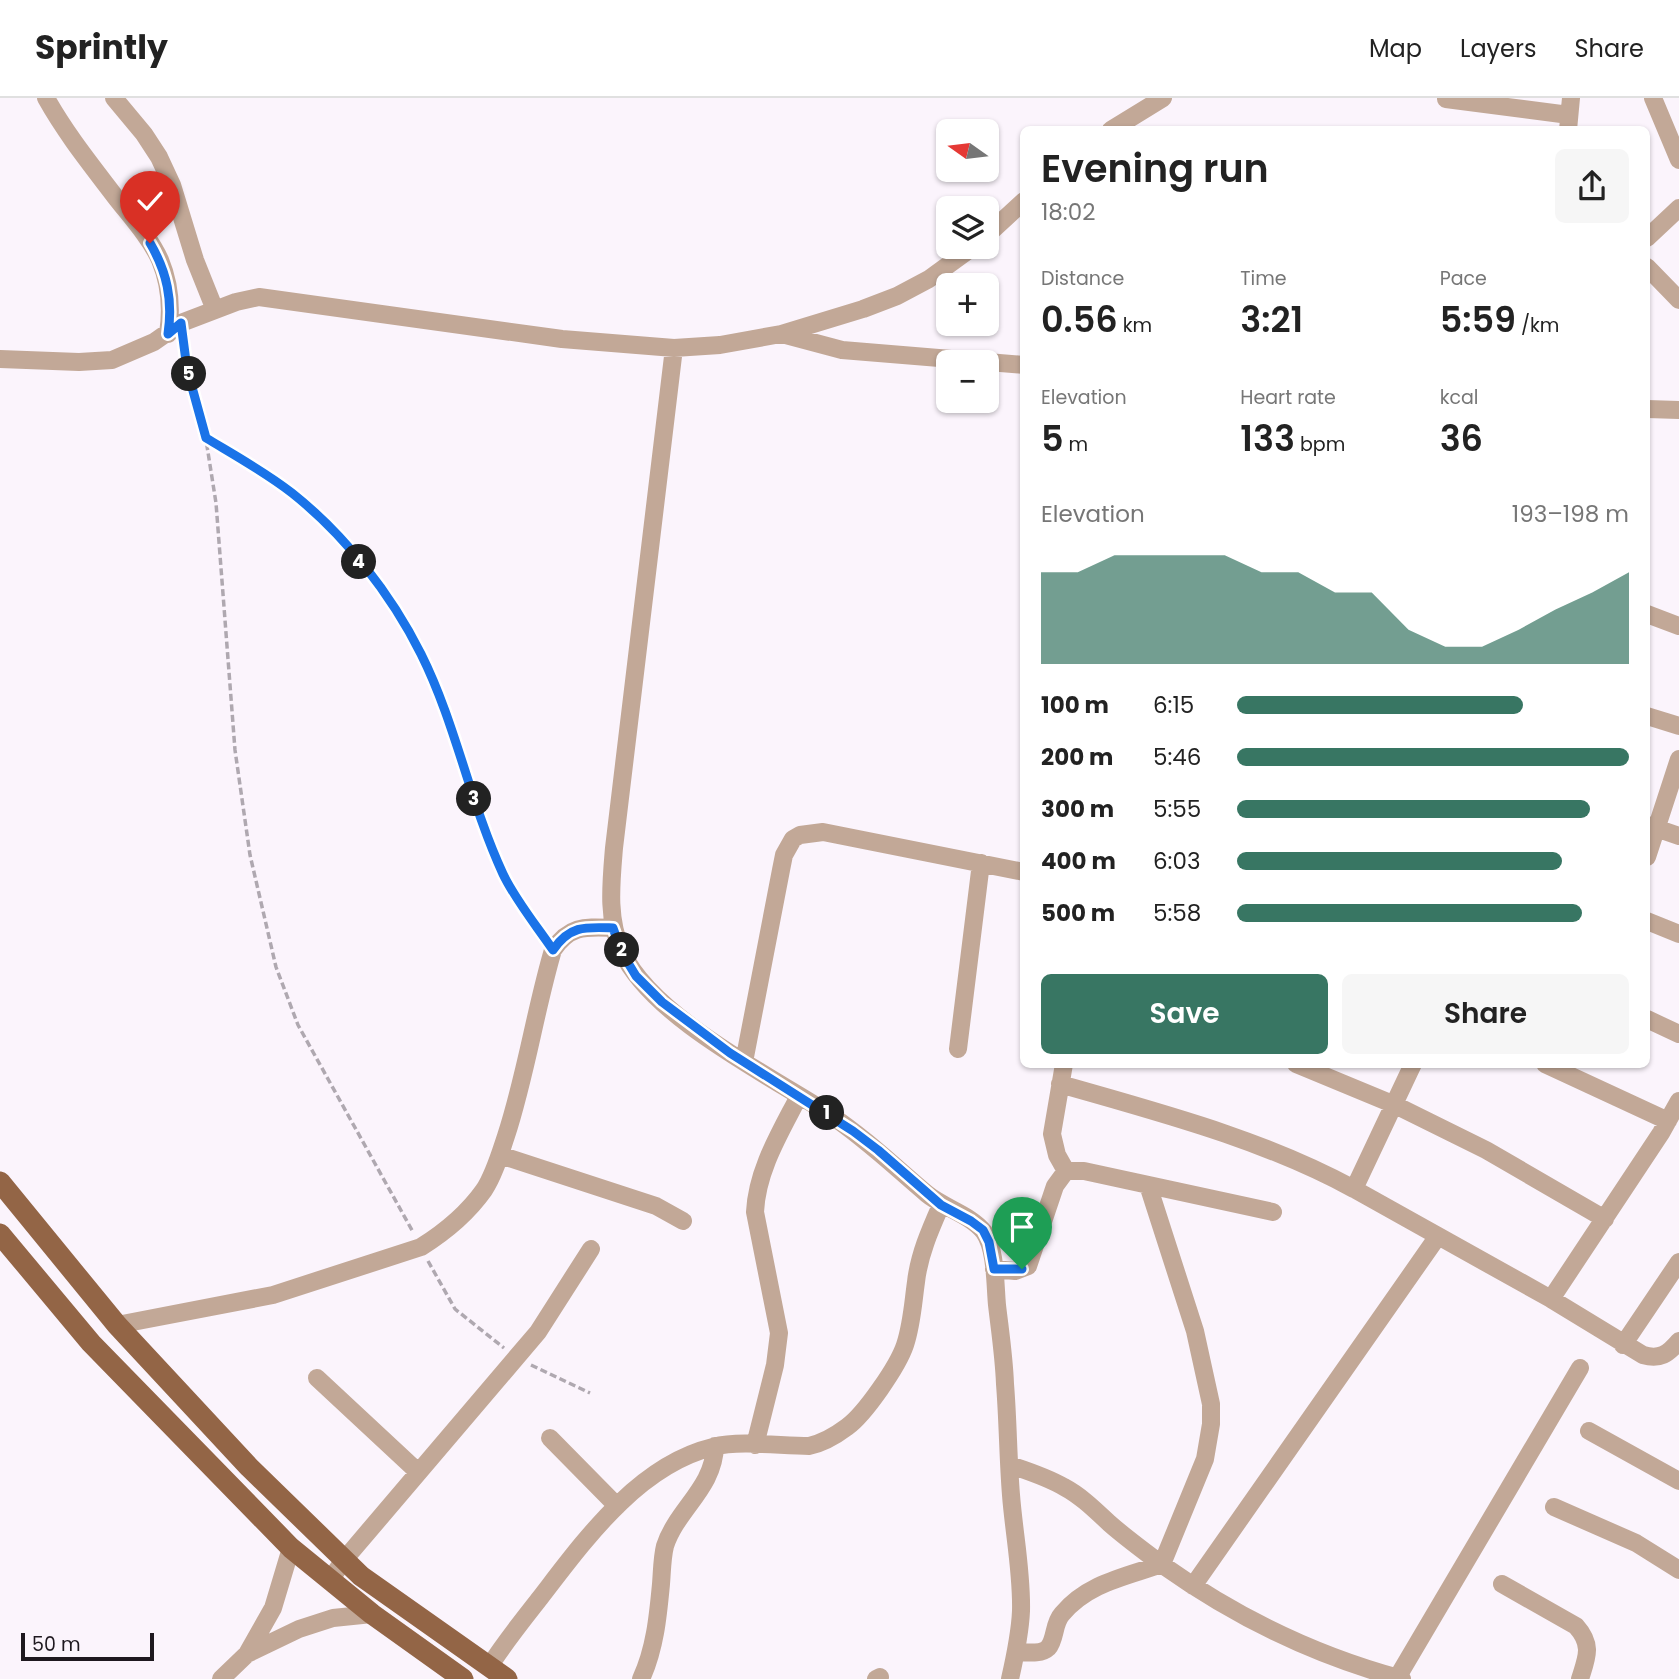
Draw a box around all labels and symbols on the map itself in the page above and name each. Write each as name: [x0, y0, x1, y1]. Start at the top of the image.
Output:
north arrow: [936, 119, 999, 182]
pin: [120, 171, 180, 243]
pin: 5: [172, 356, 206, 392]
pin: 4: [342, 545, 376, 580]
pin: 3: [456, 782, 491, 816]
pin: 2: [604, 932, 640, 968]
pin: 1: [810, 1096, 844, 1130]
pin: [992, 1197, 1052, 1269]
scale bar: [21, 1630, 154, 1662]

